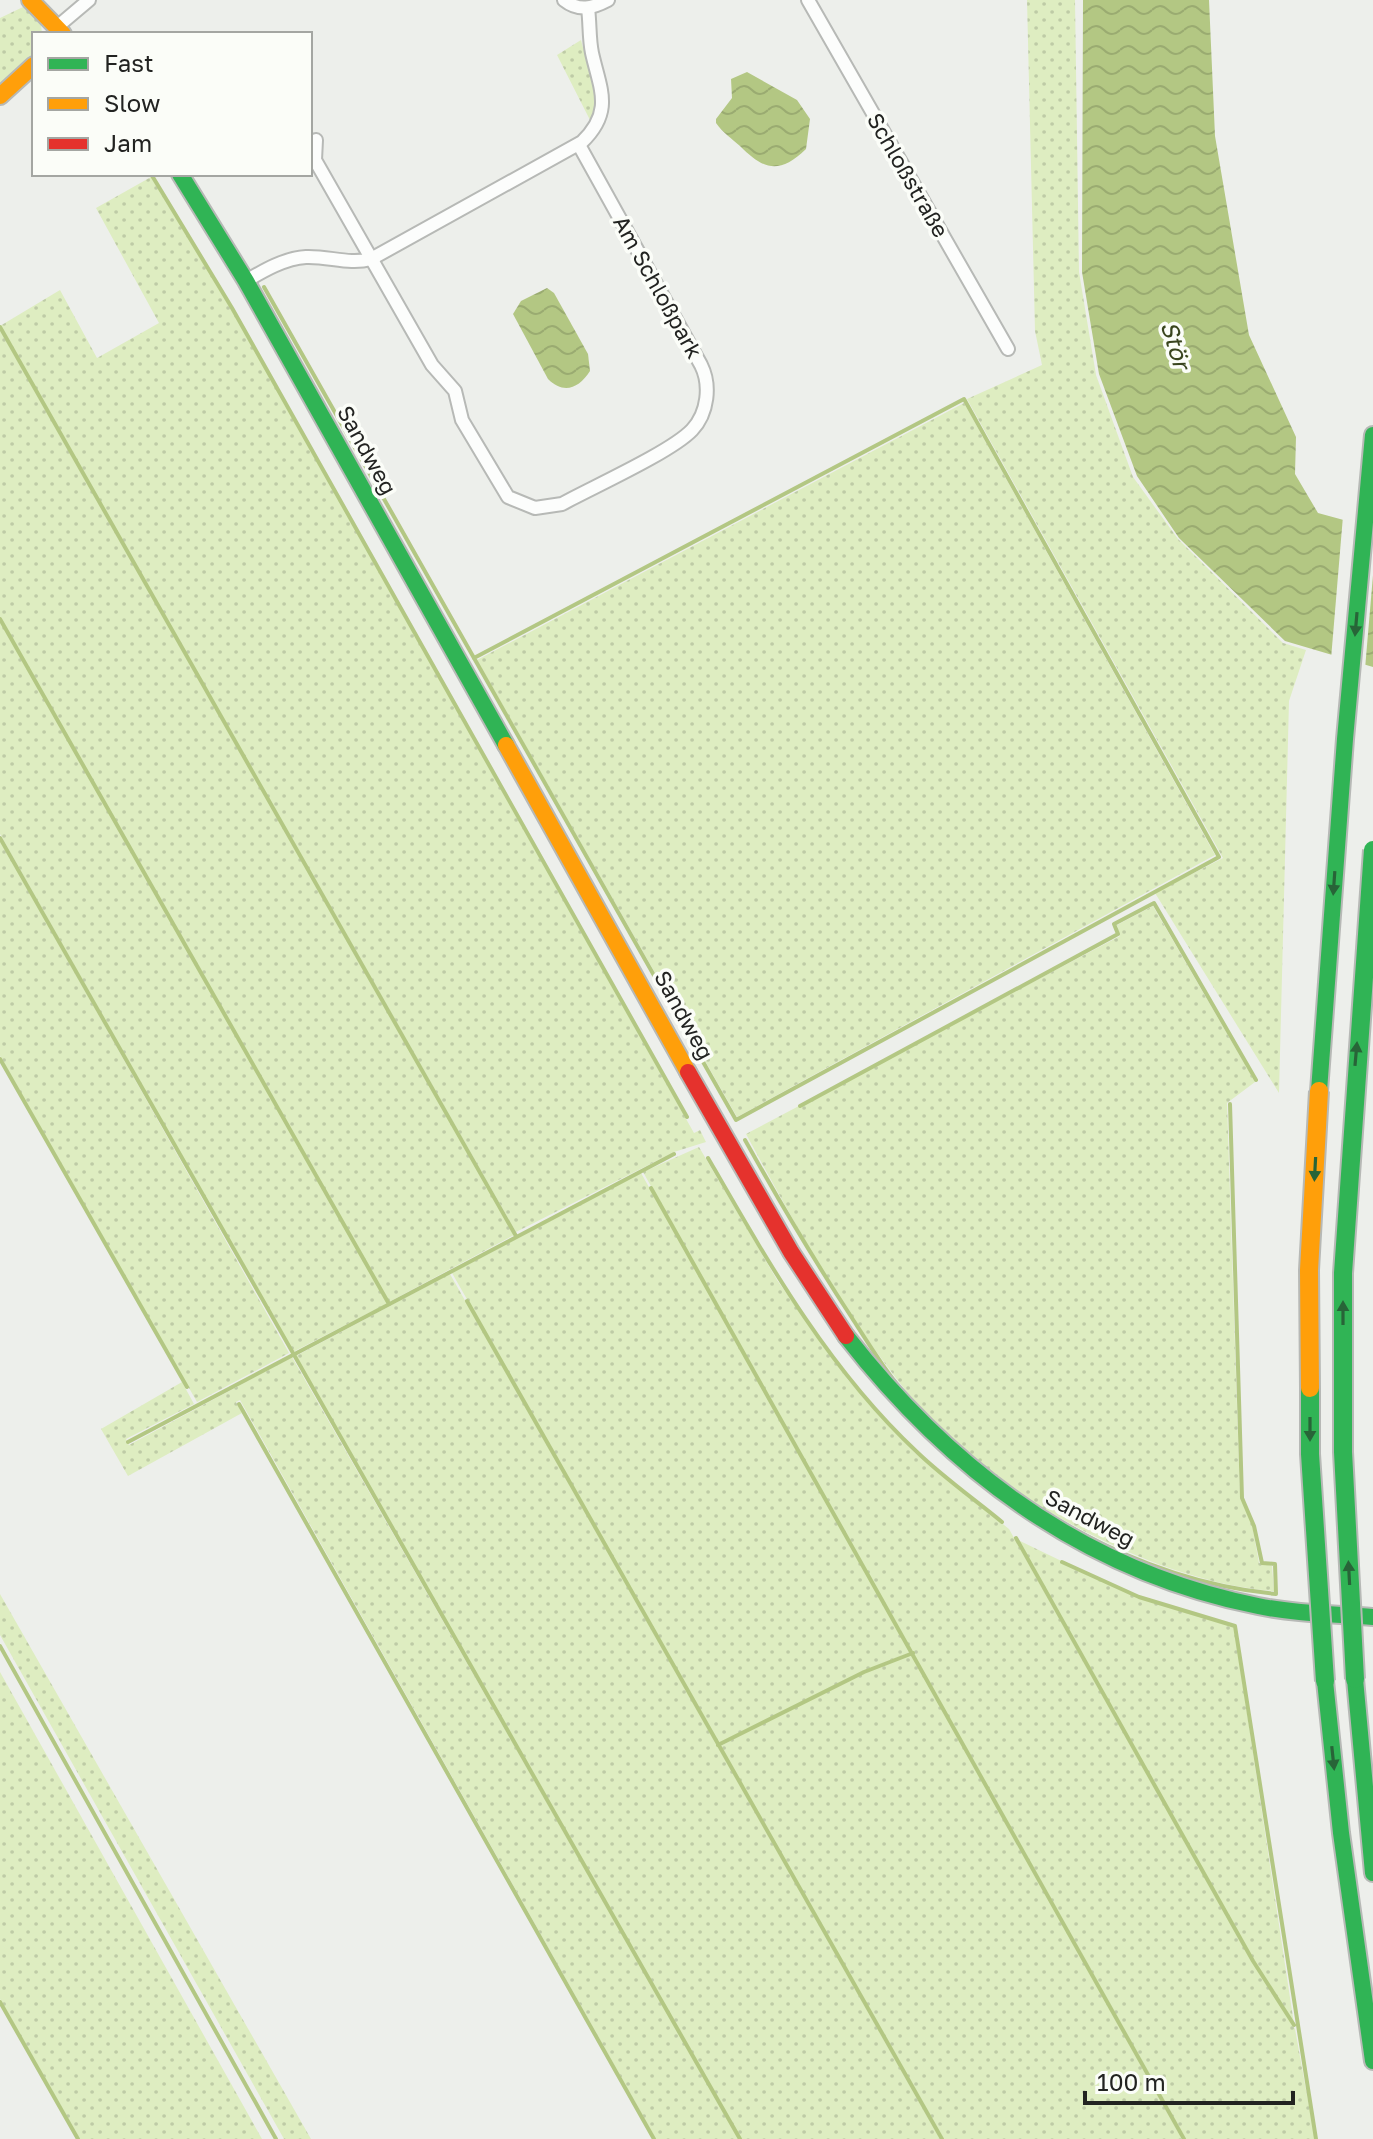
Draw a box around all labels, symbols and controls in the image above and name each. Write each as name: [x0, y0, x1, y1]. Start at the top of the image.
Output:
legend: [32, 32, 312, 176]
text: Fast: [104, 48, 154, 77]
text: Slow: [104, 88, 160, 117]
street label: Schloßstraße: [862, 108, 955, 242]
text: Jam: [104, 128, 152, 157]
street label: Am Schloßpark: [608, 211, 709, 363]
water label: Stör: [1156, 317, 1198, 375]
street label: Sandweg: [332, 401, 403, 499]
one-way arrow: [1349, 612, 1362, 637]
one-way arrow: [1327, 871, 1340, 896]
street label: Sandweg: [649, 966, 720, 1064]
one-way arrow: [1350, 1041, 1363, 1066]
one-way arrow: [1308, 1157, 1321, 1182]
one-way arrow: [1337, 1300, 1349, 1325]
one-way arrow: [1304, 1417, 1316, 1442]
street label: Sandweg: [1041, 1483, 1140, 1552]
one-way arrow: [1342, 1560, 1355, 1585]
one-way arrow: [1327, 1746, 1340, 1771]
scale bar: [1085, 2055, 1293, 2105]
text: 100 m: [1097, 2067, 1166, 2096]

